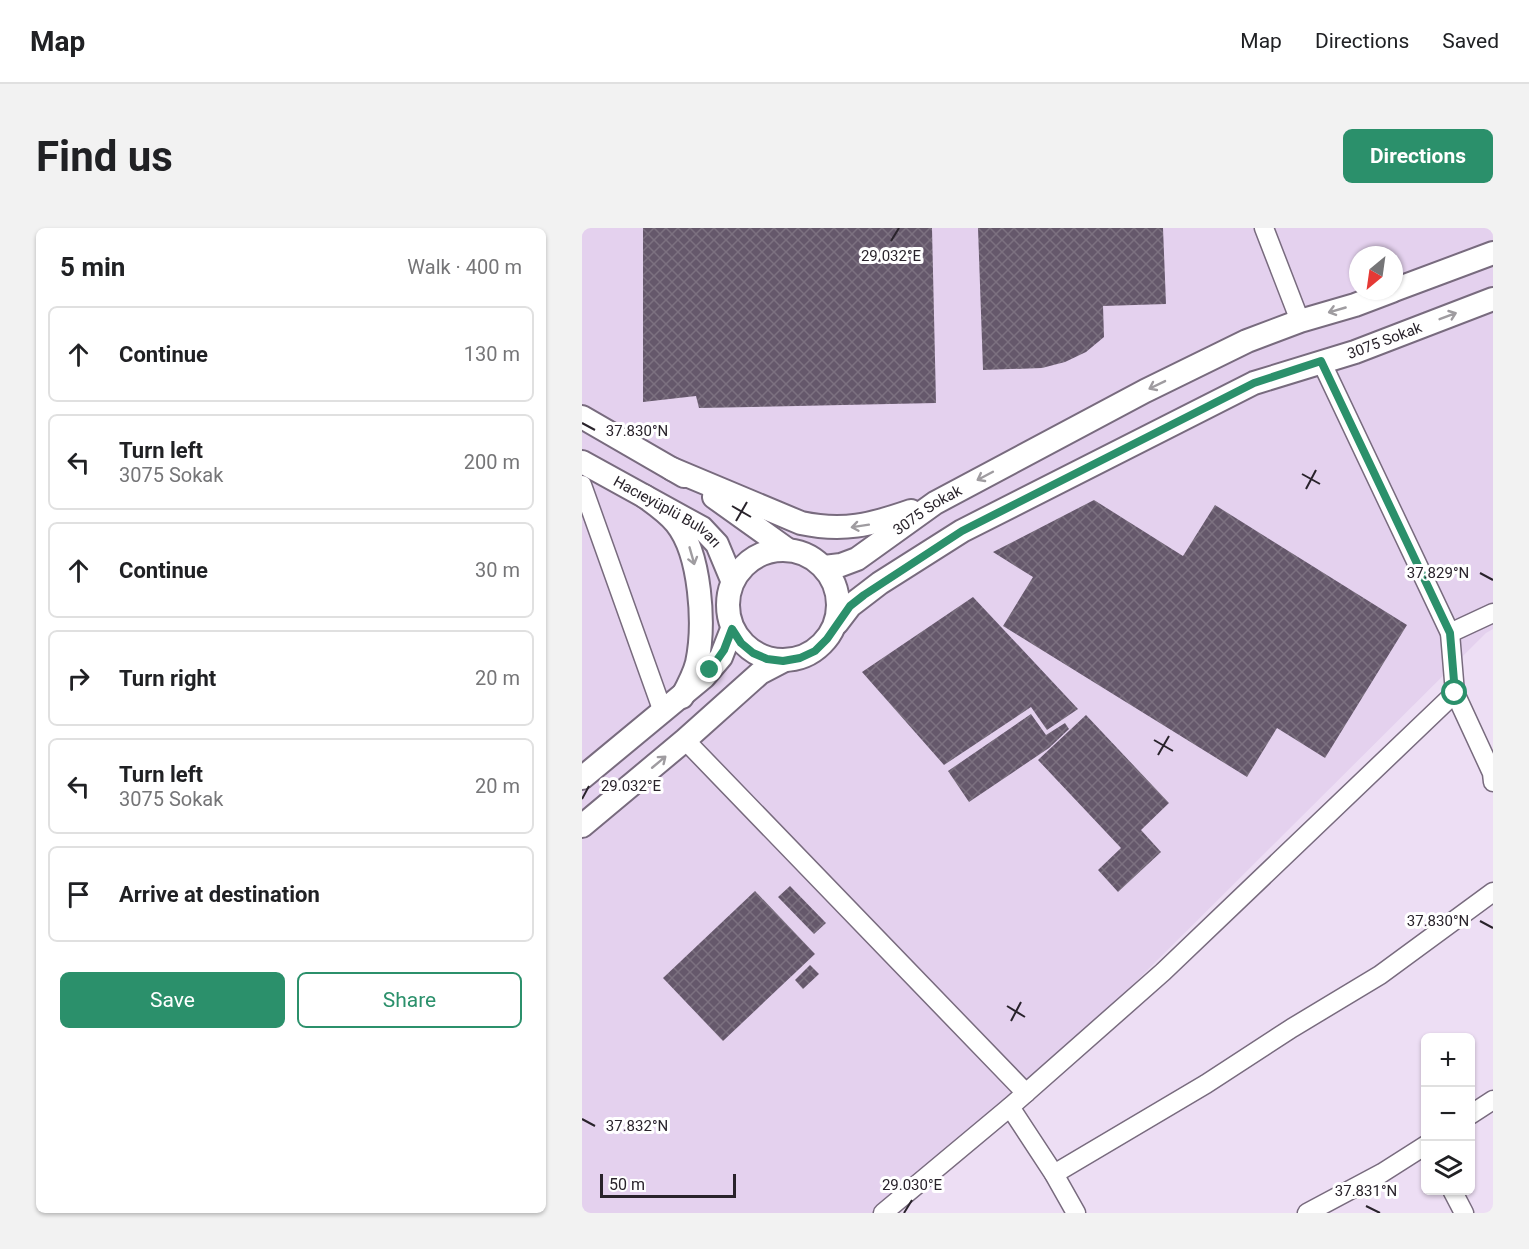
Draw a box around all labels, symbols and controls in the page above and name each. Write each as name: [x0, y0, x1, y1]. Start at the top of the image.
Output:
text: Map: [30, 25, 85, 58]
text: Map: [1240, 29, 1282, 53]
text: Directions: [1315, 29, 1409, 53]
text: Saved: [1442, 29, 1499, 53]
button: Directions: [1343, 129, 1493, 183]
text: Find us: [36, 132, 173, 181]
north arrow: [1349, 246, 1403, 300]
text: 29.032°E: [861, 247, 922, 265]
text: 5 min: [60, 252, 125, 282]
text: Walk · 400 m: [407, 255, 522, 279]
one-way arrow: [1328, 305, 1347, 316]
one-way arrow: [1438, 310, 1456, 321]
street label: 3075 Sokak: [1345, 318, 1425, 363]
icon: ahead: [62, 338, 95, 371]
text: Continue: [119, 342, 208, 367]
text: 130 m: [464, 342, 520, 366]
one-way arrow: [1149, 379, 1167, 391]
text: 37.830°N: [606, 422, 668, 440]
text: Turn left: [119, 438, 203, 463]
icon: left: [62, 446, 95, 479]
text: 200 m: [464, 450, 520, 474]
text: 3075 Sokak: [119, 463, 223, 487]
one-way arrow: [977, 470, 994, 482]
street label: Hacıeyüplü Bulvarı: [610, 472, 725, 551]
street label: 3075 Sokak: [890, 481, 965, 539]
one-way arrow: [850, 521, 870, 532]
one-way arrow: [687, 546, 698, 565]
icon: ahead: [62, 554, 95, 587]
text: Continue: [119, 558, 208, 583]
text: 30 m: [475, 558, 520, 582]
text: 37.829°N: [1407, 564, 1469, 582]
route end: [696, 656, 722, 682]
icon: right: [62, 662, 95, 695]
text: Turn right: [119, 666, 216, 691]
text: 20 m: [475, 666, 520, 690]
route start: [1441, 679, 1467, 705]
one-way arrow: [651, 755, 667, 768]
text: Turn left: [119, 762, 203, 787]
icon: left: [62, 770, 95, 803]
text: 20 m: [475, 774, 520, 798]
text: 29.032°E: [601, 777, 662, 795]
text: 3075 Sokak: [119, 787, 223, 811]
icon: arrive: [62, 878, 95, 911]
text: Arrive at destination: [119, 882, 320, 907]
text: 37.830°N: [1407, 912, 1469, 930]
button: Save: [60, 972, 285, 1028]
button: Share: [297, 972, 522, 1028]
map controls: [1421, 1033, 1475, 1195]
button: +: [1421, 1033, 1475, 1087]
button: −: [1421, 1087, 1475, 1141]
text: 37.832°N: [606, 1117, 668, 1135]
button: layers: [1421, 1141, 1475, 1195]
scale bar: [600, 1171, 736, 1198]
text: 50 m: [609, 1175, 645, 1194]
text: 29.030°E: [882, 1176, 943, 1194]
text: 37.831°N: [1335, 1182, 1397, 1200]

